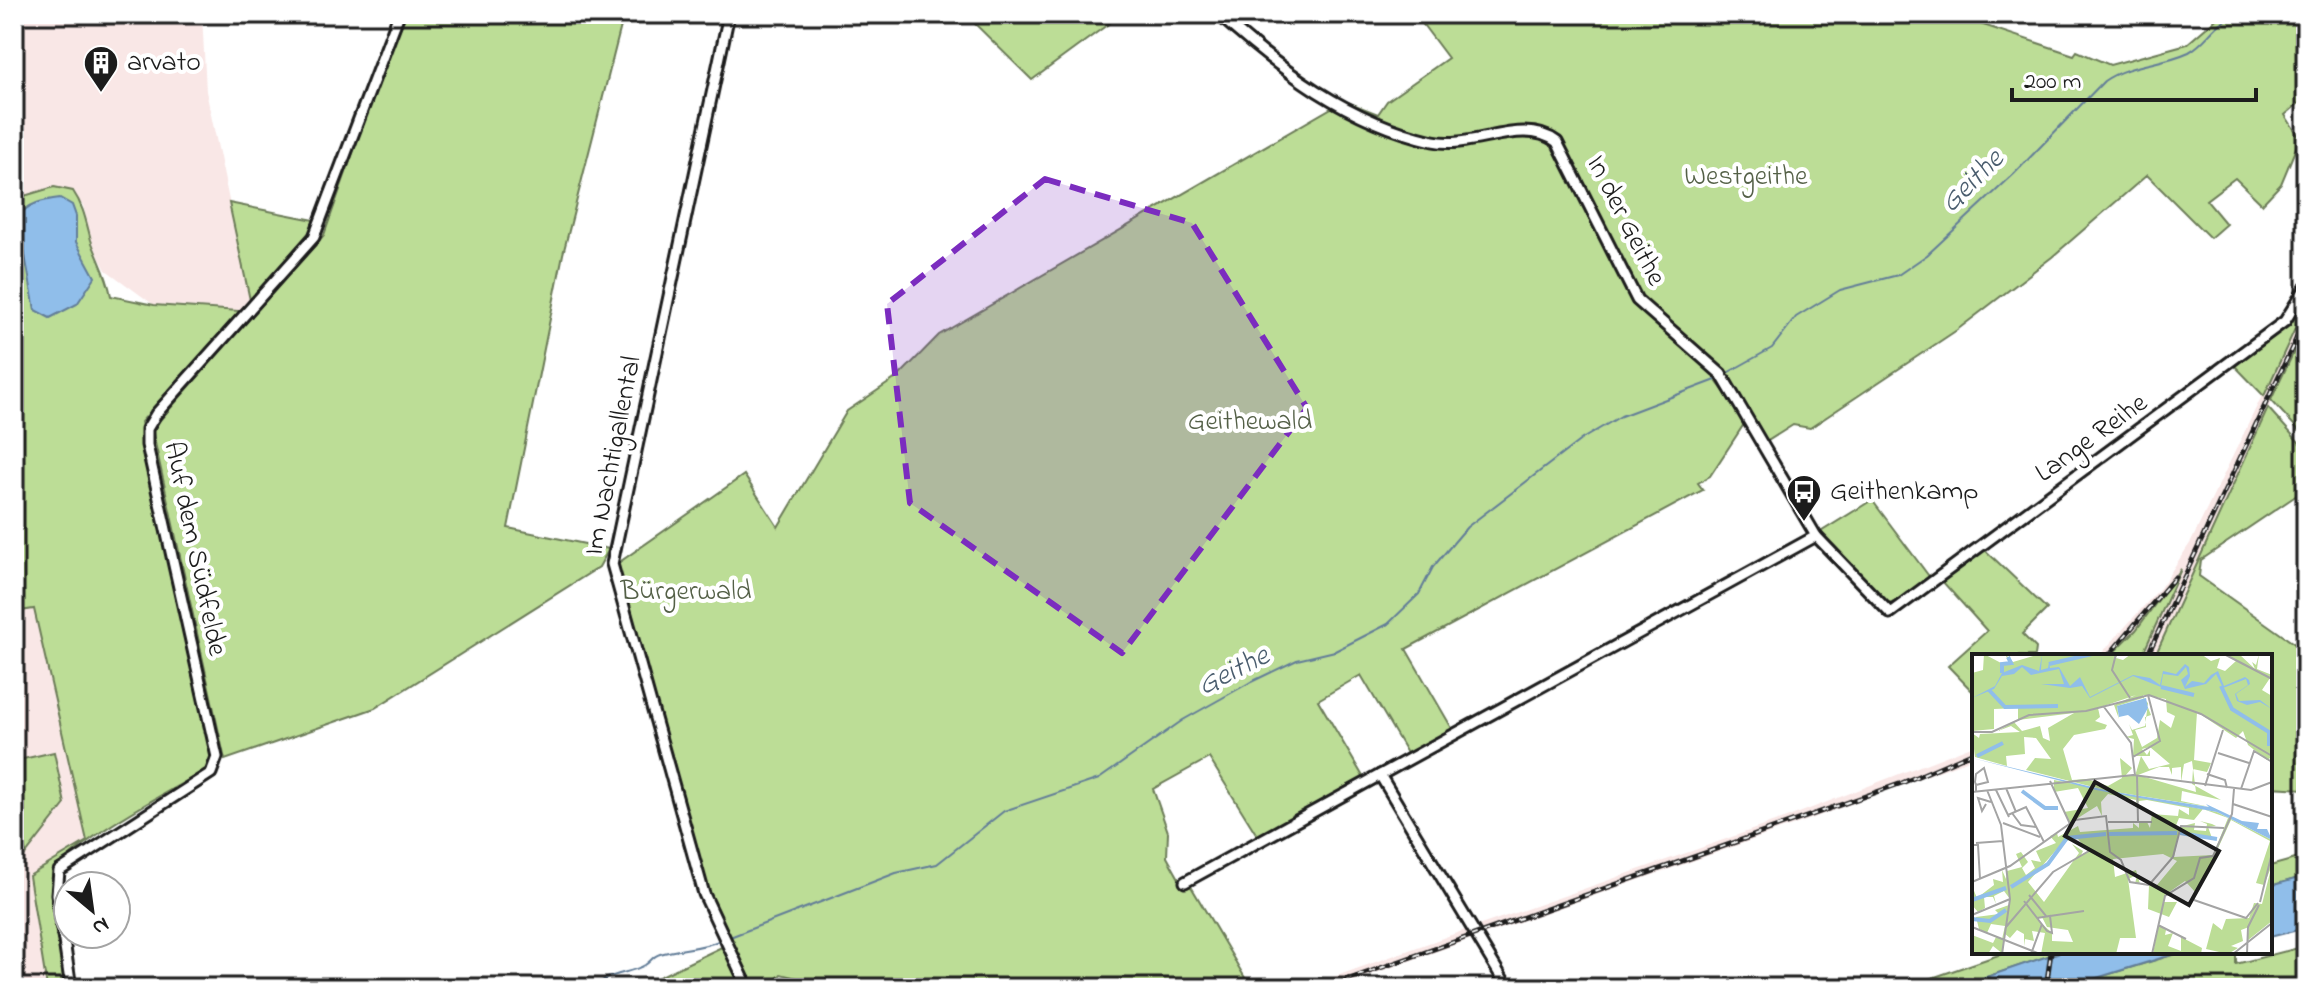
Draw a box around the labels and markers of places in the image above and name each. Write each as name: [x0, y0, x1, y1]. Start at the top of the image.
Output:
place label: arvato: [127, 43, 201, 84]
building icon: arvato: [82, 44, 120, 94]
place label: Geithenkamp: [1830, 472, 1979, 513]
bus stop icon: Geithenkamp: [1785, 473, 1823, 523]

